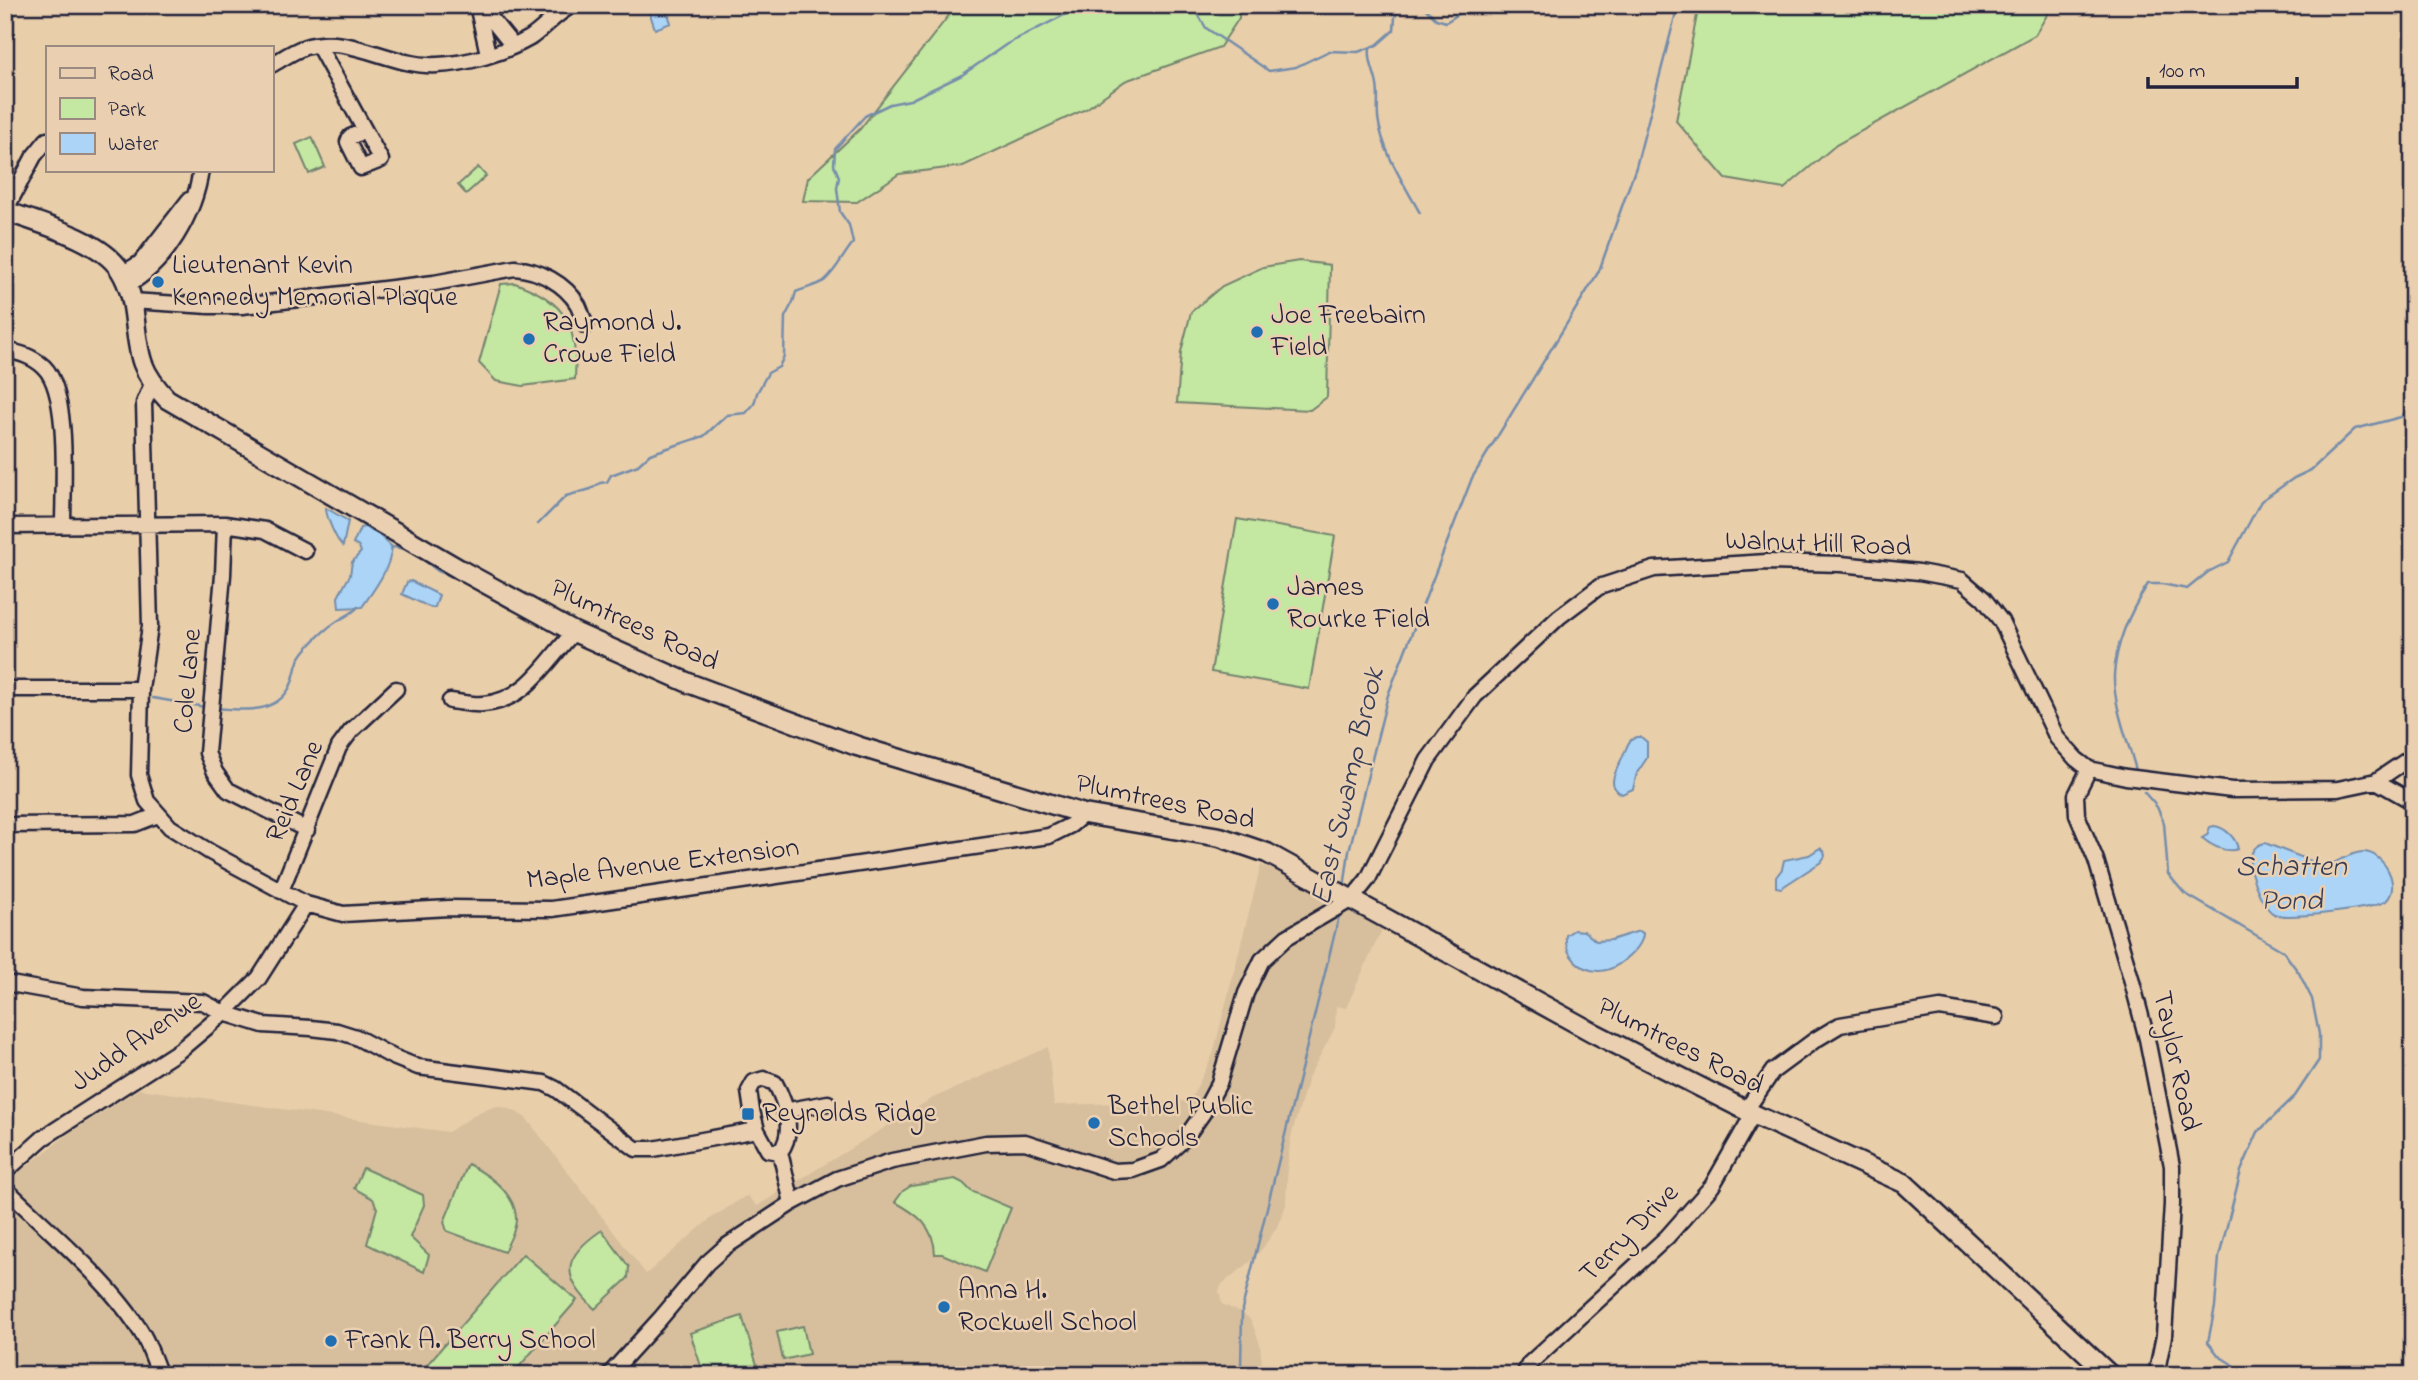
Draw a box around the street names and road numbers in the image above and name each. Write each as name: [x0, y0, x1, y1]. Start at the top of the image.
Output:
street label: Walnut Hill Road: [1724, 521, 1912, 569]
street label: Plumtrees Road: [543, 569, 725, 683]
street label: Cole Lane: [164, 626, 214, 735]
street label: Reid Lane: [256, 734, 336, 850]
street label: Plumtrees Road: [1072, 764, 1259, 842]
street label: Maple Avenue Extension: [524, 828, 802, 902]
street label: Judd Avenue: [63, 982, 211, 1103]
street label: Plumtrees Road: [1590, 987, 1771, 1107]
street label: Taylor Road: [2140, 987, 2210, 1135]
street label: Terry Drive: [1571, 1174, 1690, 1293]

